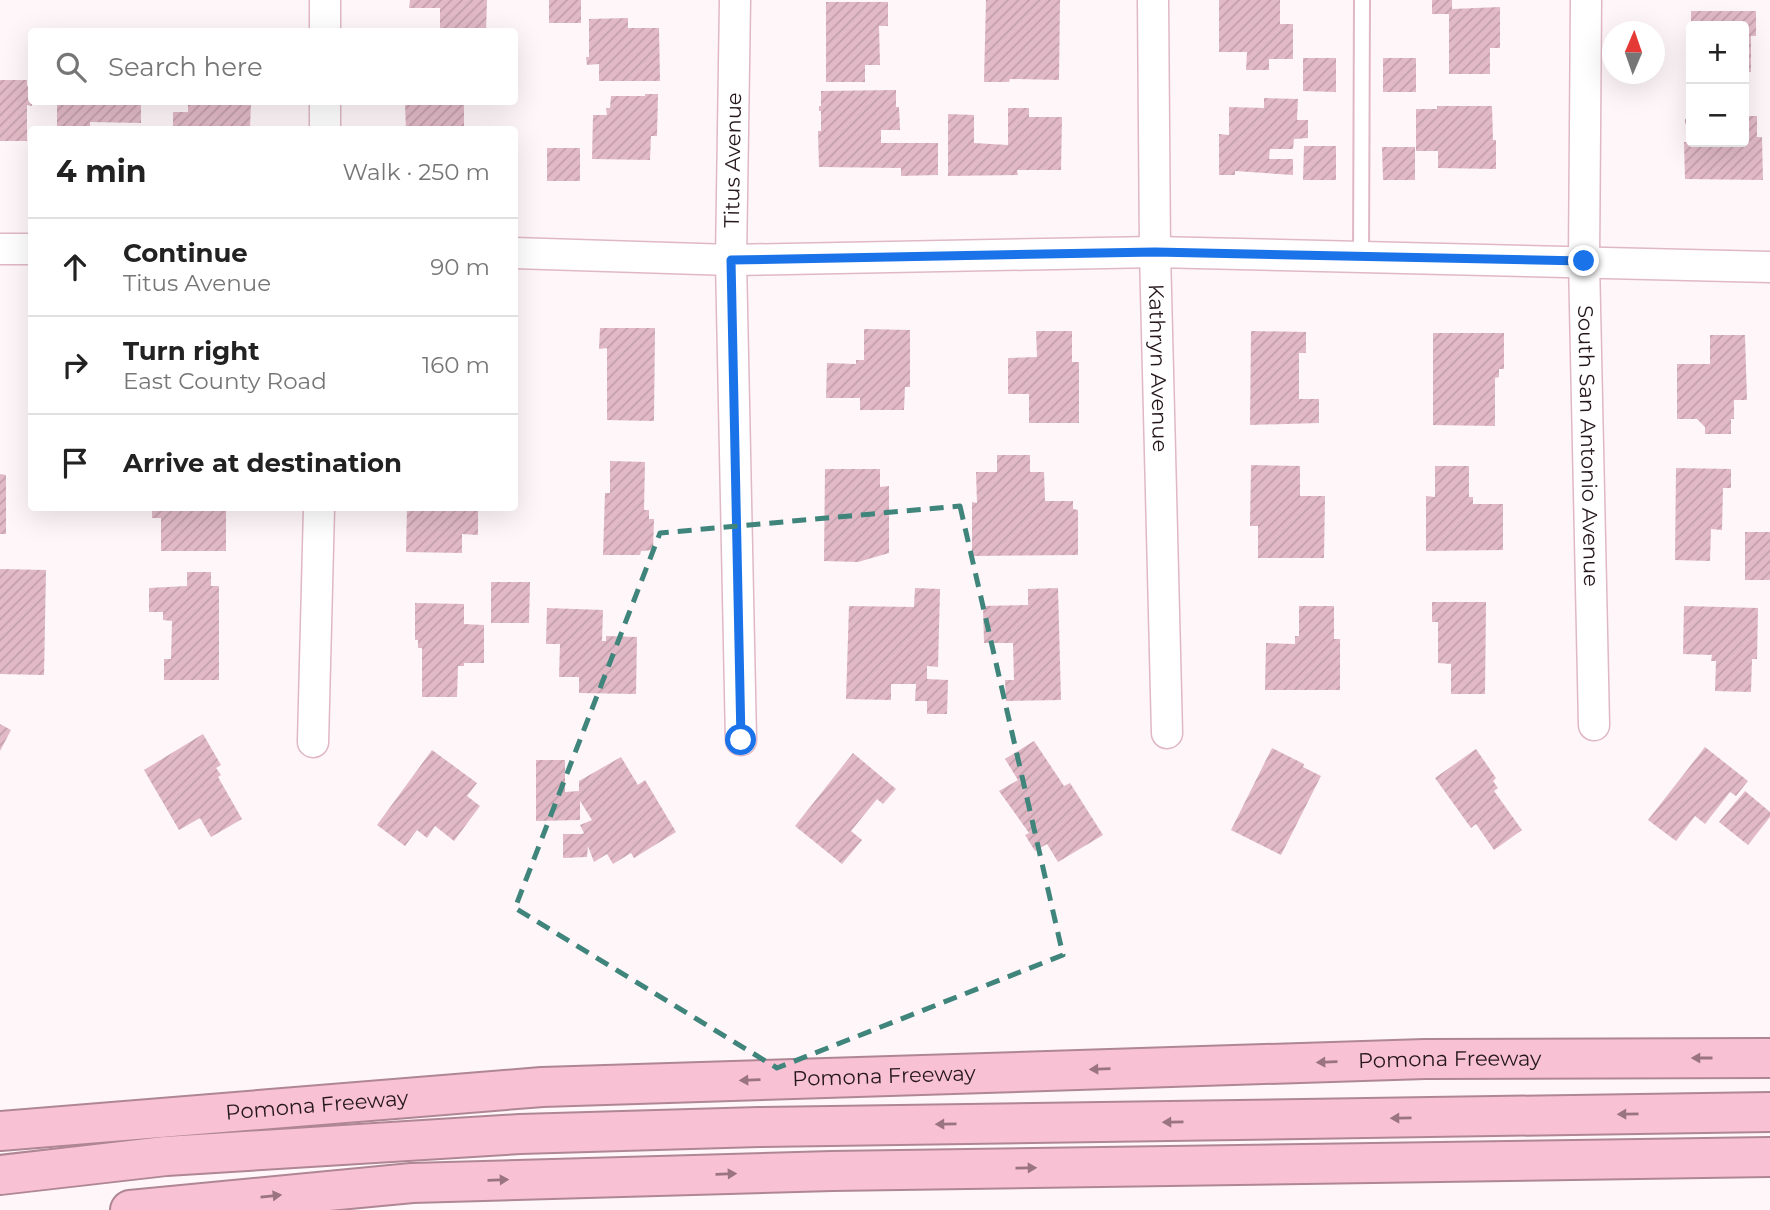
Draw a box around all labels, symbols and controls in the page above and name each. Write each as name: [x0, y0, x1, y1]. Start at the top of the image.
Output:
north arrow: [1602, 21, 1665, 84]
map controls: [1686, 21, 1749, 147]
button: +: [1686, 21, 1749, 84]
search box: [28, 28, 518, 105]
icon: search: [52, 48, 90, 86]
text: Search here: [108, 51, 263, 83]
button: −: [1686, 84, 1749, 147]
street label: Titus Avenue: [719, 92, 746, 228]
text: 4 min: [56, 153, 146, 190]
text: Walk · 250 m: [343, 158, 490, 186]
text: Continue: [123, 237, 248, 269]
route end: [1568, 245, 1599, 276]
icon: ahead: [56, 248, 94, 286]
text: 90 m: [430, 253, 490, 281]
text: Titus Avenue: [123, 269, 271, 297]
street label: Kathryn Avenue: [1144, 283, 1173, 452]
street label: South San Antonio Avenue: [1573, 305, 1604, 587]
text: Turn right: [123, 335, 259, 367]
icon: right: [56, 346, 94, 384]
text: 160 m: [422, 351, 490, 379]
text: East County Road: [123, 367, 327, 395]
icon: arrive: [56, 444, 94, 482]
text: Arrive at destination: [123, 447, 402, 479]
route start: [725, 724, 756, 755]
street label: Pomona Freeway: [1358, 1046, 1542, 1073]
one-way arrow: [1691, 1052, 1713, 1064]
one-way arrow: [1316, 1056, 1338, 1067]
street label: Pomona Freeway: [792, 1060, 977, 1091]
one-way arrow: [1089, 1064, 1111, 1075]
one-way arrow: [739, 1075, 761, 1086]
street label: Pomona Freeway: [225, 1085, 410, 1125]
one-way arrow: [1617, 1109, 1639, 1120]
one-way arrow: [1390, 1112, 1412, 1124]
one-way arrow: [1162, 1116, 1184, 1127]
one-way arrow: [935, 1118, 957, 1130]
one-way arrow: [1016, 1163, 1038, 1174]
one-way arrow: [715, 1169, 737, 1180]
one-way arrow: [487, 1175, 509, 1186]
one-way arrow: [260, 1191, 282, 1202]

